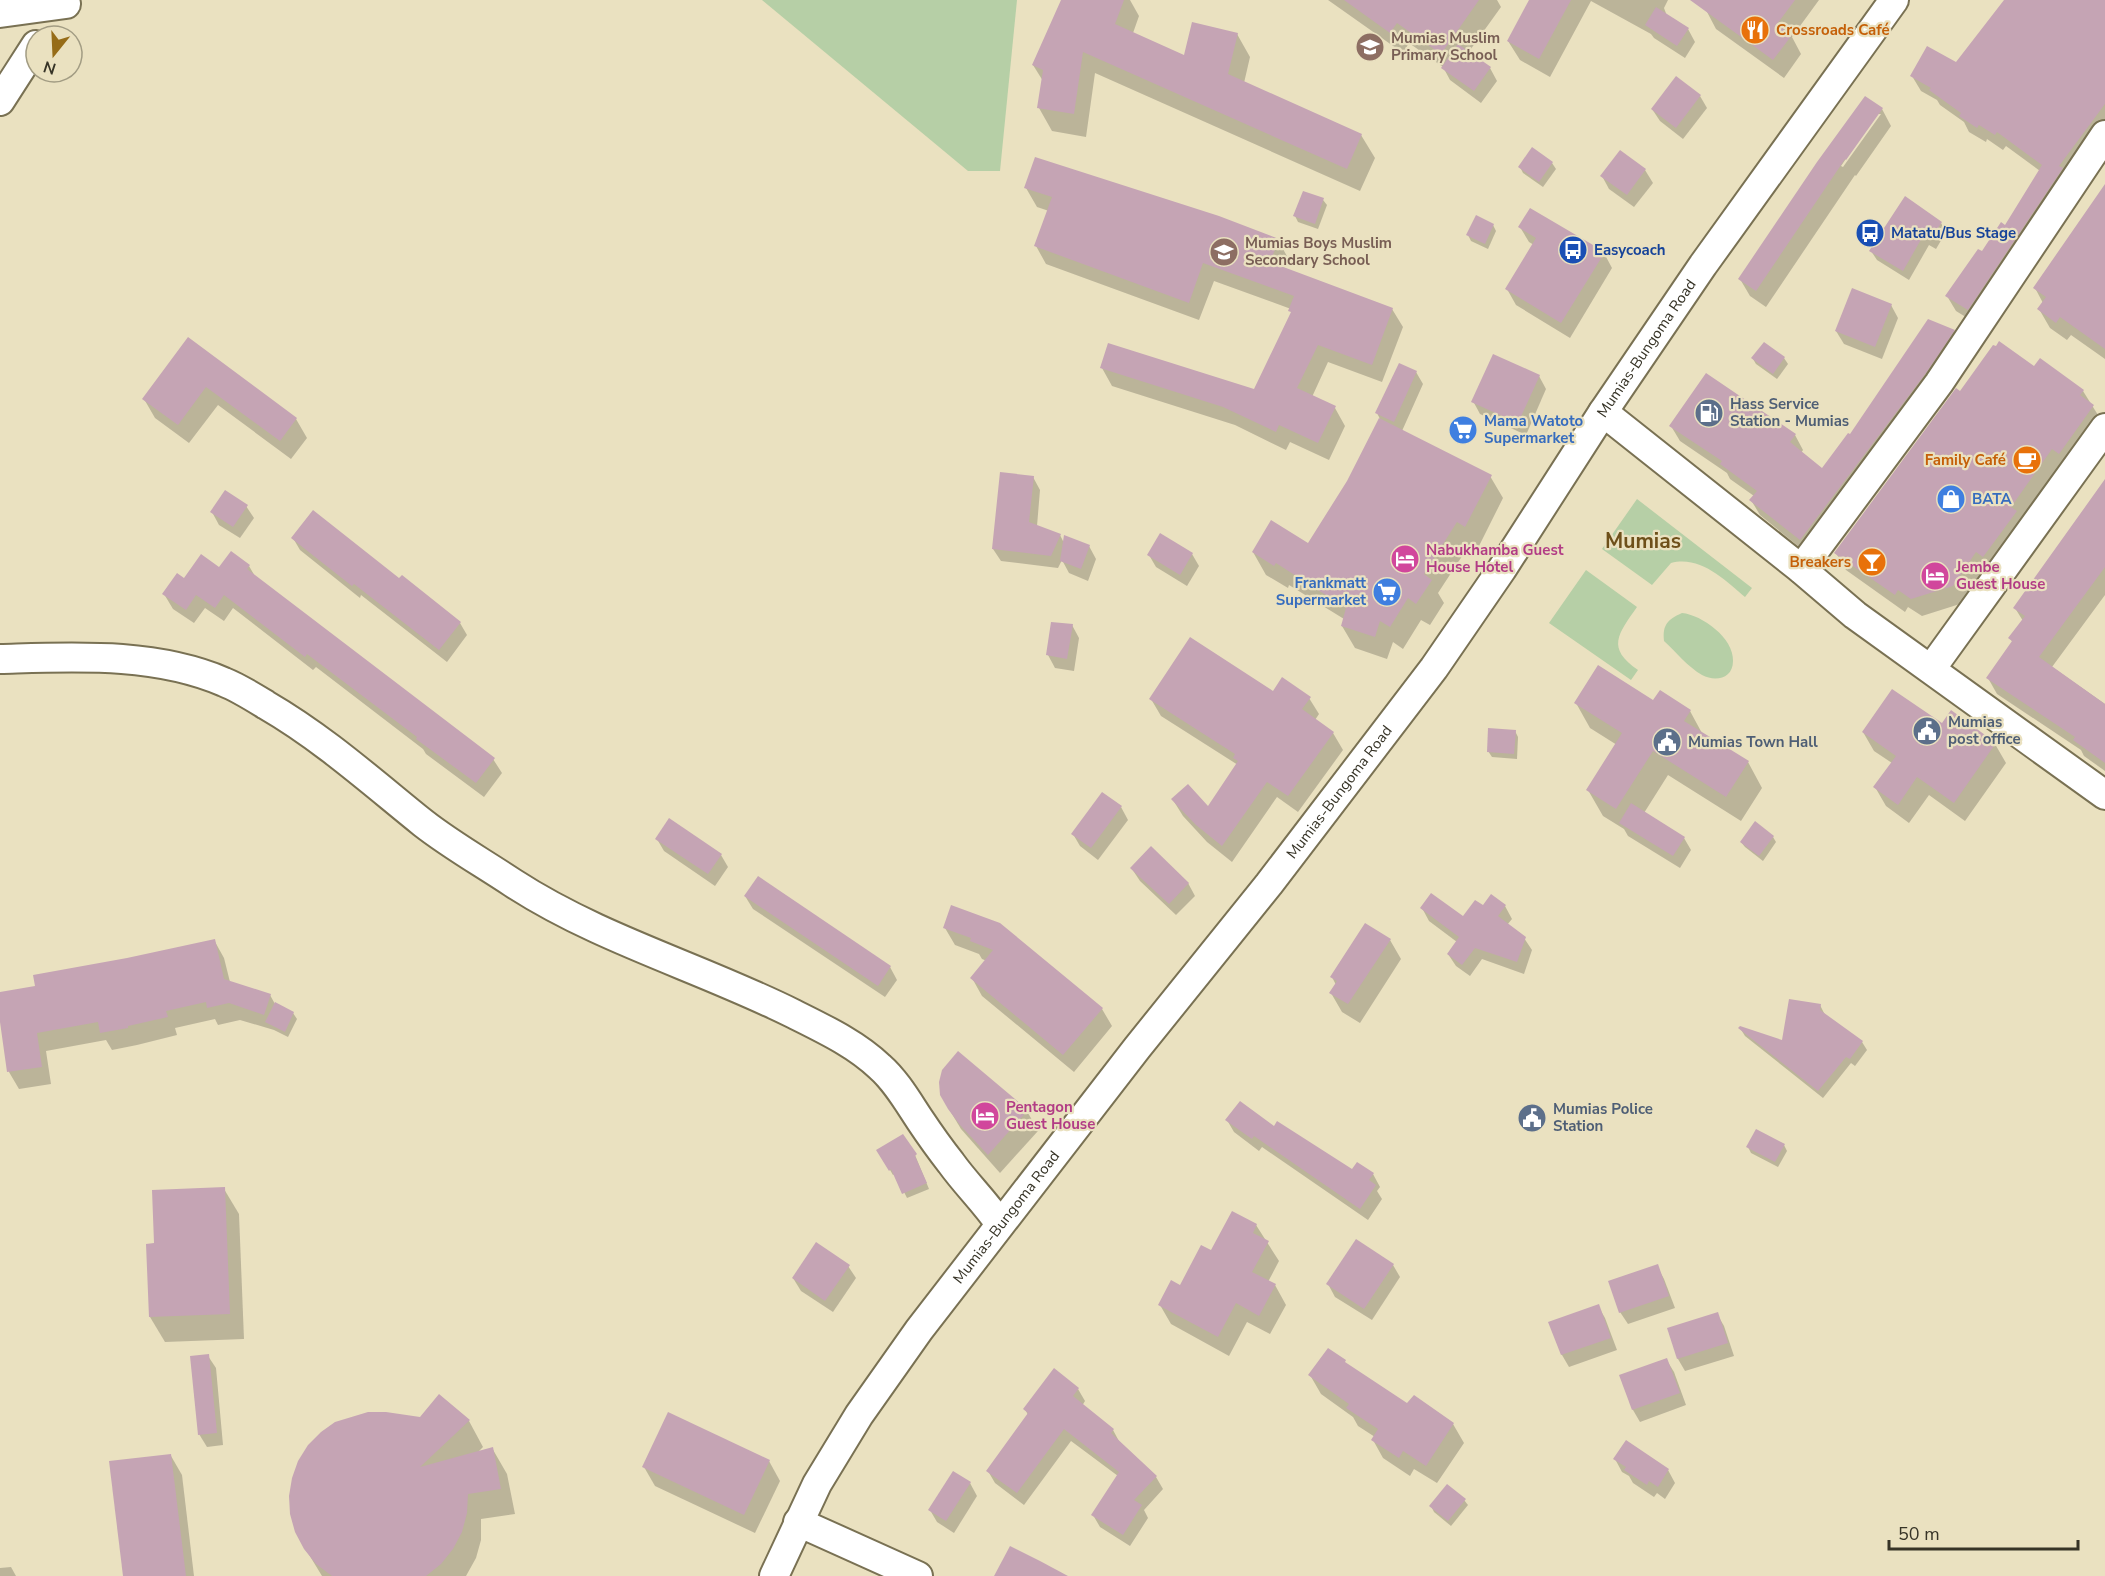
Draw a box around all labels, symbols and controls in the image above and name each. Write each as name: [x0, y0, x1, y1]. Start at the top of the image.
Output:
restaurant icon: Crossroads Café: [1739, 14, 1771, 46]
place label: Crossroads Café: [1776, 20, 1890, 40]
north arrow: [24, 24, 84, 84]
place label: Mumias Muslim Primary School: [1391, 28, 1500, 65]
school or university icon: Mumias Muslim Primary School: [1354, 31, 1386, 63]
text: N: [41, 55, 59, 80]
bus stop icon: Matatu/Bus Stage: [1854, 217, 1886, 249]
place label: Matatu/Bus Stage: [1891, 223, 2016, 243]
place label: Mumias Boys Muslim Secondary School: [1245, 233, 1392, 270]
bus stop icon: Easycoach: [1557, 234, 1589, 266]
school or university icon: Mumias Boys Muslim Secondary School: [1208, 236, 1240, 268]
place label: Easycoach: [1594, 240, 1666, 260]
street label: Mumias-Bungoma Road: [1592, 275, 1700, 421]
place label: Hass Service Station - Mumias: [1730, 394, 1849, 431]
fuel station icon: Hass Service Station - Mumias: [1693, 397, 1725, 429]
place label: Mama Watoto Supermarket: [1484, 411, 1584, 448]
supermarket icon: Mama Watoto Supermarket: [1447, 414, 1479, 446]
cafe icon: Family Café: [2011, 444, 2043, 476]
place label: Family Café: [1925, 450, 2006, 470]
shop icon: BATA: [1935, 483, 1967, 515]
place label: BATA: [1972, 489, 2012, 509]
district label: Mumias: [1605, 527, 1681, 555]
place label: Nabukhamba Guest House Hotel: [1426, 540, 1564, 577]
hotel icon: Nabukhamba Guest House Hotel: [1389, 543, 1421, 575]
bar icon: Breakers: [1856, 546, 1888, 578]
place label: Breakers: [1789, 552, 1851, 572]
place label: Jembe Guest House: [1955, 557, 2045, 594]
hotel icon: Jembe Guest House: [1919, 560, 1951, 592]
place label: Frankmatt Supermarket: [1276, 573, 1366, 610]
supermarket icon: Frankmatt Supermarket: [1371, 576, 1403, 608]
place label: Mumias post office: [1948, 712, 2021, 749]
public building icon: Mumias post office: [1911, 715, 1943, 747]
street label: Mumias-Bungoma Road: [1282, 721, 1397, 863]
public building icon: Mumias Town Hall: [1651, 726, 1683, 758]
place label: Mumias Town Hall: [1688, 732, 1818, 752]
place label: Pentagon Guest House: [1006, 1097, 1095, 1134]
place label: Mumias Police Station: [1553, 1099, 1653, 1136]
hotel icon: Pentagon Guest House: [969, 1100, 1001, 1132]
public building icon: Mumias Police Station: [1516, 1102, 1548, 1134]
street label: Mumias-Bungoma Road: [948, 1147, 1064, 1288]
scale bar: [1889, 1513, 2078, 1551]
text: 50 m: [1898, 1522, 1940, 1546]

